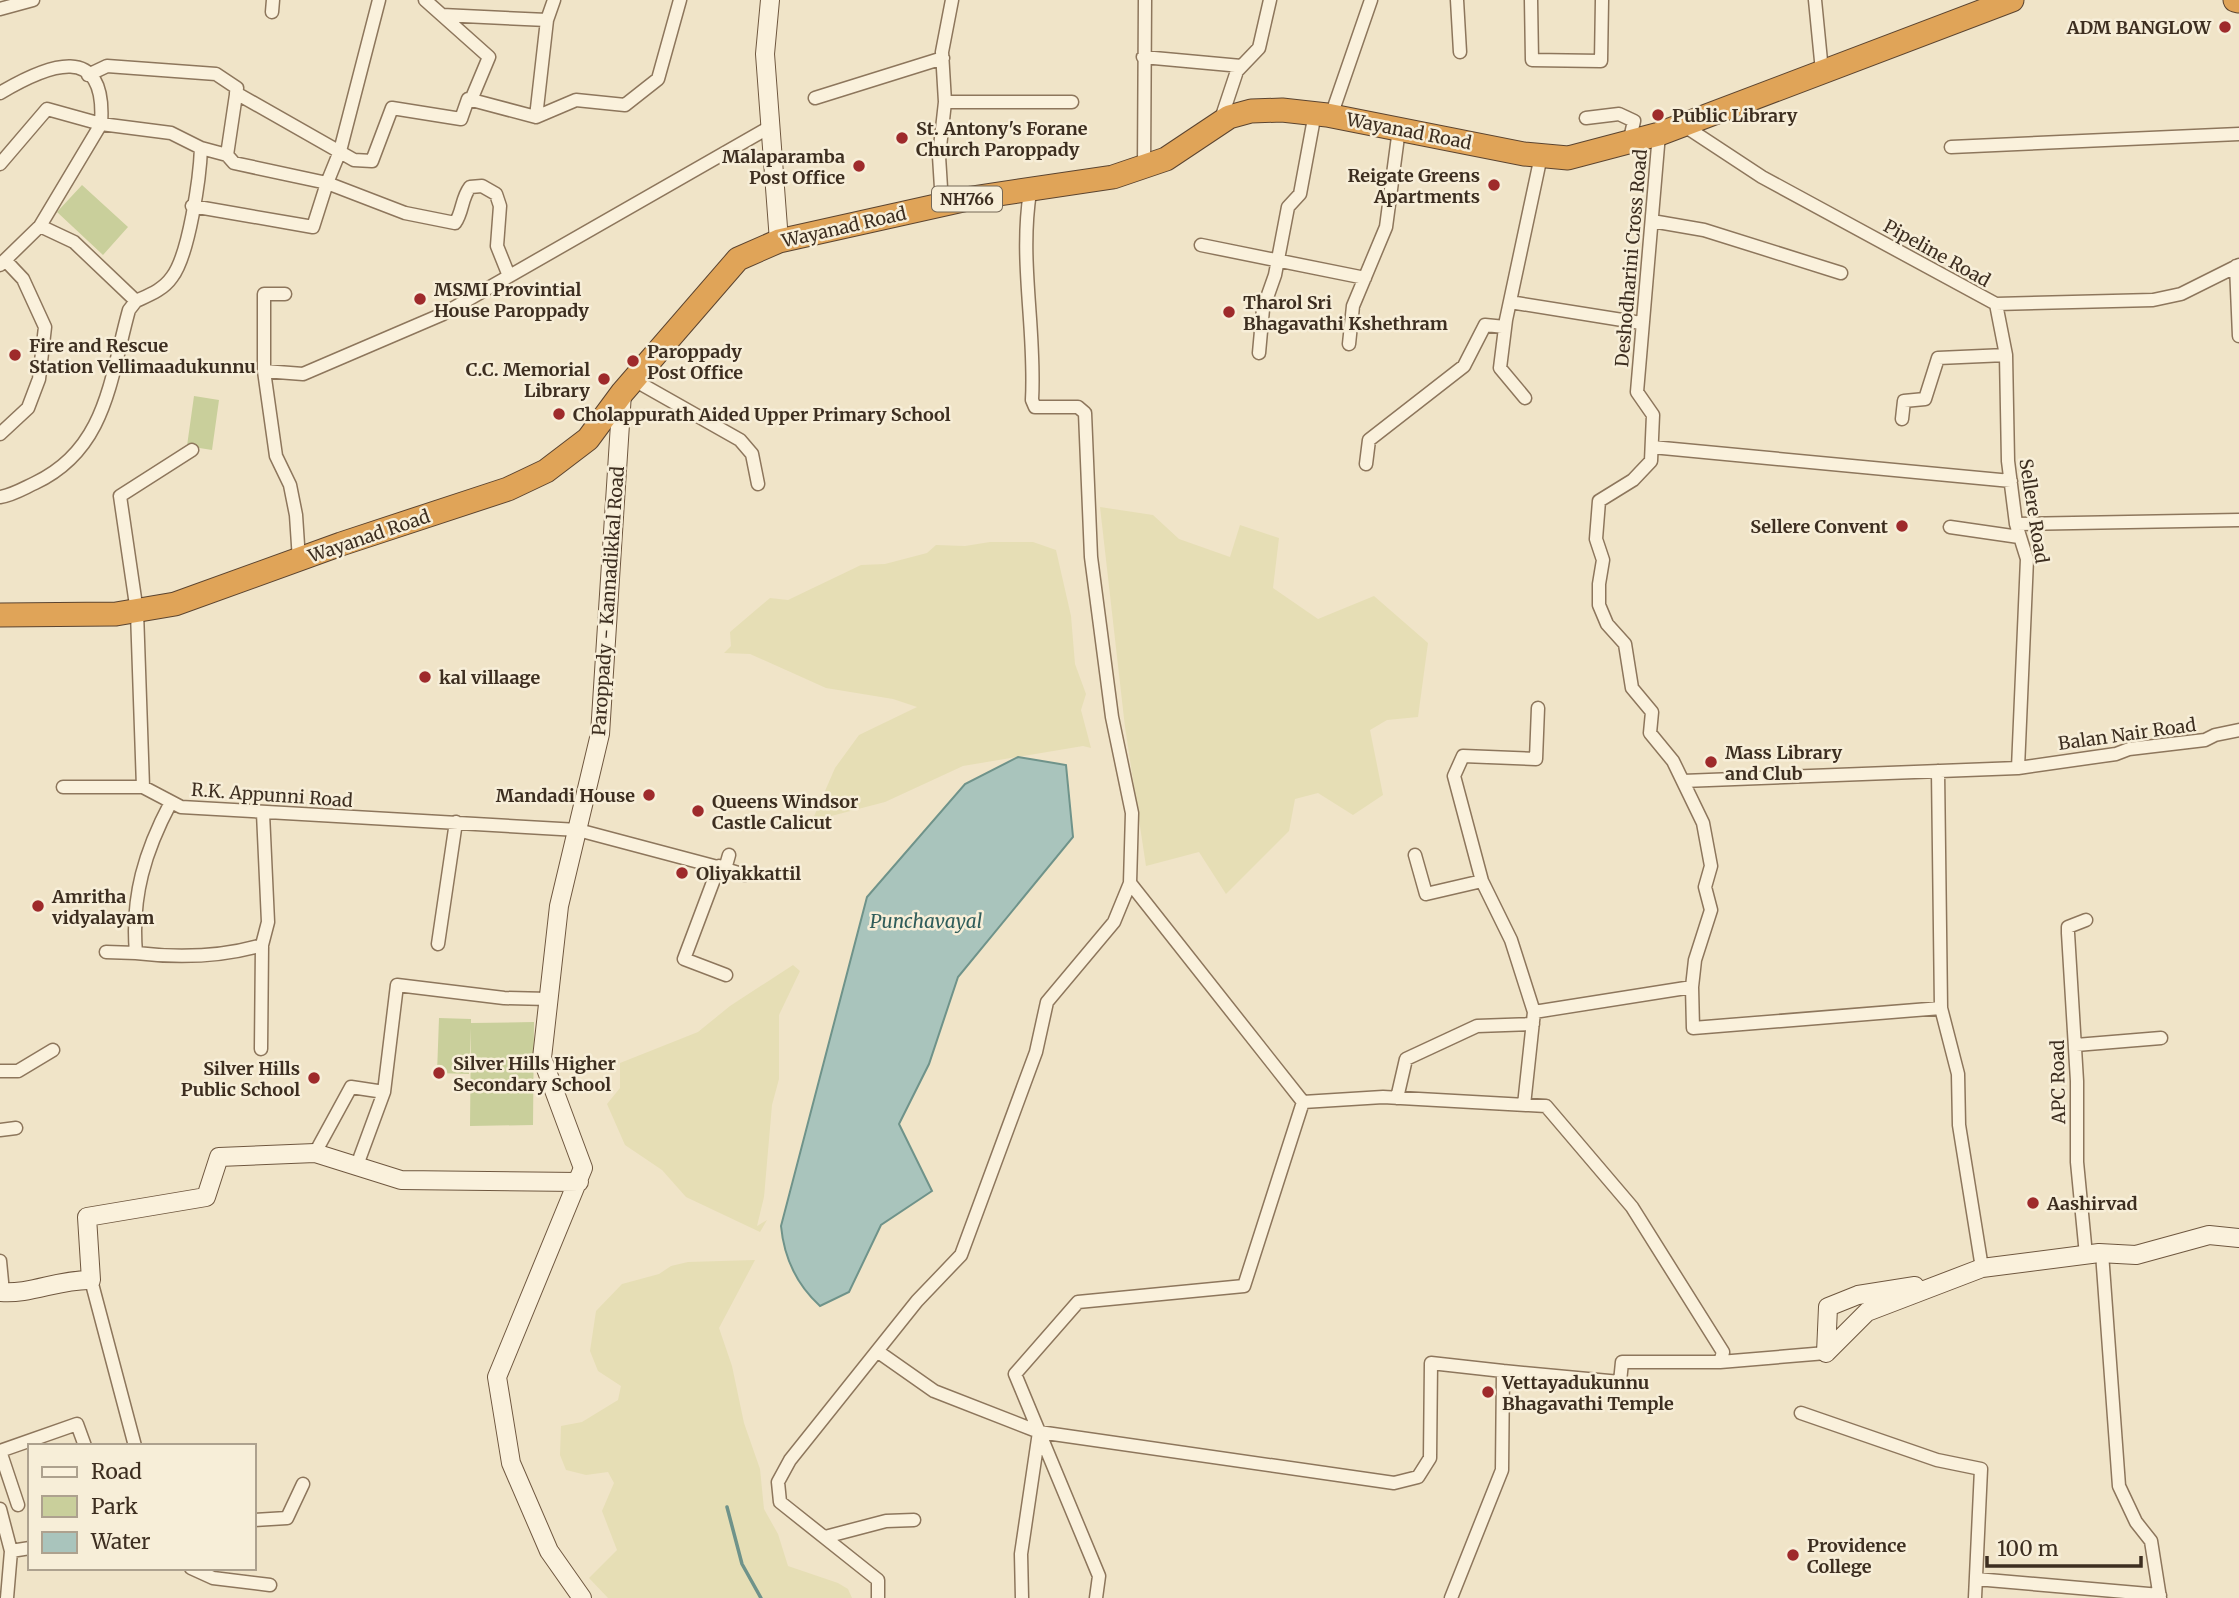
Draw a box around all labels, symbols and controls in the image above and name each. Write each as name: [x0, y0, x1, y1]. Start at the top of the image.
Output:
place label: ADM BANGLOW: [2066, 16, 2212, 39]
marker: ADM BANGLOW: [2217, 19, 2233, 35]
place label: Public Library: [1672, 104, 1798, 127]
street label: Wayanad Road: [1343, 107, 1474, 154]
marker: Public Library: [1650, 107, 1666, 123]
place label: St. Antony's Forane Church Paroppady: [916, 117, 1088, 161]
marker: St. Antony's Forane Church Paroppady: [894, 130, 910, 146]
place label: Malaparamba Post Office: [722, 145, 845, 189]
street label: Deshodharini Cross Road: [1610, 148, 1652, 368]
marker: Malaparamba Post Office: [851, 158, 867, 174]
place label: Reigate Greens Apartments: [1347, 164, 1480, 208]
marker: Reigate Greens Apartments: [1486, 177, 1502, 193]
road number: NH766: [932, 186, 1002, 211]
street label: Wayanad Road: [779, 201, 909, 253]
street label: Pipeline Road: [1880, 214, 1995, 292]
place label: MSMI Provintial House Paroppady: [434, 278, 589, 322]
marker: MSMI Provintial House Paroppady: [412, 291, 428, 307]
place label: Tharol Sri Bhagavathi Kshethram: [1243, 291, 1448, 335]
marker: Tharol Sri Bhagavathi Kshethram: [1221, 304, 1237, 320]
place label: Fire and Rescue Station Vellimaadukunnu: [29, 334, 256, 378]
place label: Paroppady Post Office: [647, 340, 743, 384]
marker: Fire and Rescue Station Vellimaadukunnu: [7, 347, 23, 363]
marker: Paroppady Post Office: [625, 353, 641, 369]
place label: C.C. Memorial Library: [466, 358, 590, 402]
marker: C.C. Memorial Library: [596, 371, 612, 387]
place label: Cholappurath Aided Upper Primary School: [573, 403, 951, 426]
marker: Cholappurath Aided Upper Primary School: [551, 406, 567, 422]
street label: Sellere Road: [2014, 457, 2054, 565]
street label: Paroppady - Kannadikkal Road: [587, 465, 629, 737]
street label: Wayanad Road: [304, 504, 433, 568]
place label: Sellere Convent: [1750, 515, 1889, 538]
marker: Sellere Convent: [1894, 518, 1910, 534]
place label: kal villaage: [439, 666, 540, 689]
marker: kal villaage: [417, 669, 433, 685]
street label: Balan Nair Road: [2057, 713, 2198, 755]
place label: Mass Library and Club: [1725, 741, 1842, 785]
marker: Mass Library and Club: [1703, 754, 1719, 770]
street label: R.K. Appunni Road: [190, 778, 354, 812]
place label: Mandadi House: [496, 784, 635, 807]
marker: Mandadi House: [641, 787, 657, 803]
place label: Queens Windsor Castle Calicut: [712, 790, 858, 834]
marker: Queens Windsor Castle Calicut: [690, 803, 706, 819]
place label: Oliyakkattil: [696, 862, 801, 885]
marker: Oliyakkattil: [674, 865, 690, 881]
place label: Amritha vidyalayam: [51, 885, 154, 929]
marker: Amritha vidyalayam: [30, 898, 46, 914]
water label: Punchavayal: [870, 909, 982, 933]
street label: APC Road: [2046, 1039, 2070, 1125]
place label: Silver Hills Higher Secondary School: [453, 1052, 616, 1096]
place label: Silver Hills Public School: [181, 1057, 300, 1101]
marker: Silver Hills Higher Secondary School: [431, 1065, 447, 1081]
marker: Silver Hills Public School: [306, 1070, 322, 1086]
place label: Aashirvad: [2046, 1192, 2138, 1215]
marker: Aashirvad: [2025, 1195, 2041, 1211]
place label: Vettayadukunnu Bhagavathi Temple: [1501, 1371, 1674, 1415]
marker: Vettayadukunnu Bhagavathi Temple: [1480, 1384, 1496, 1400]
legend: [28, 1444, 256, 1570]
text: Road: [91, 1458, 142, 1485]
text: Park: [91, 1493, 138, 1520]
scale bar: [1987, 1524, 2141, 1568]
text: Water: [90, 1528, 150, 1555]
place label: Providence College: [1807, 1534, 1906, 1578]
text: 100 m: [1997, 1535, 2059, 1562]
marker: Providence College: [1785, 1547, 1801, 1563]

